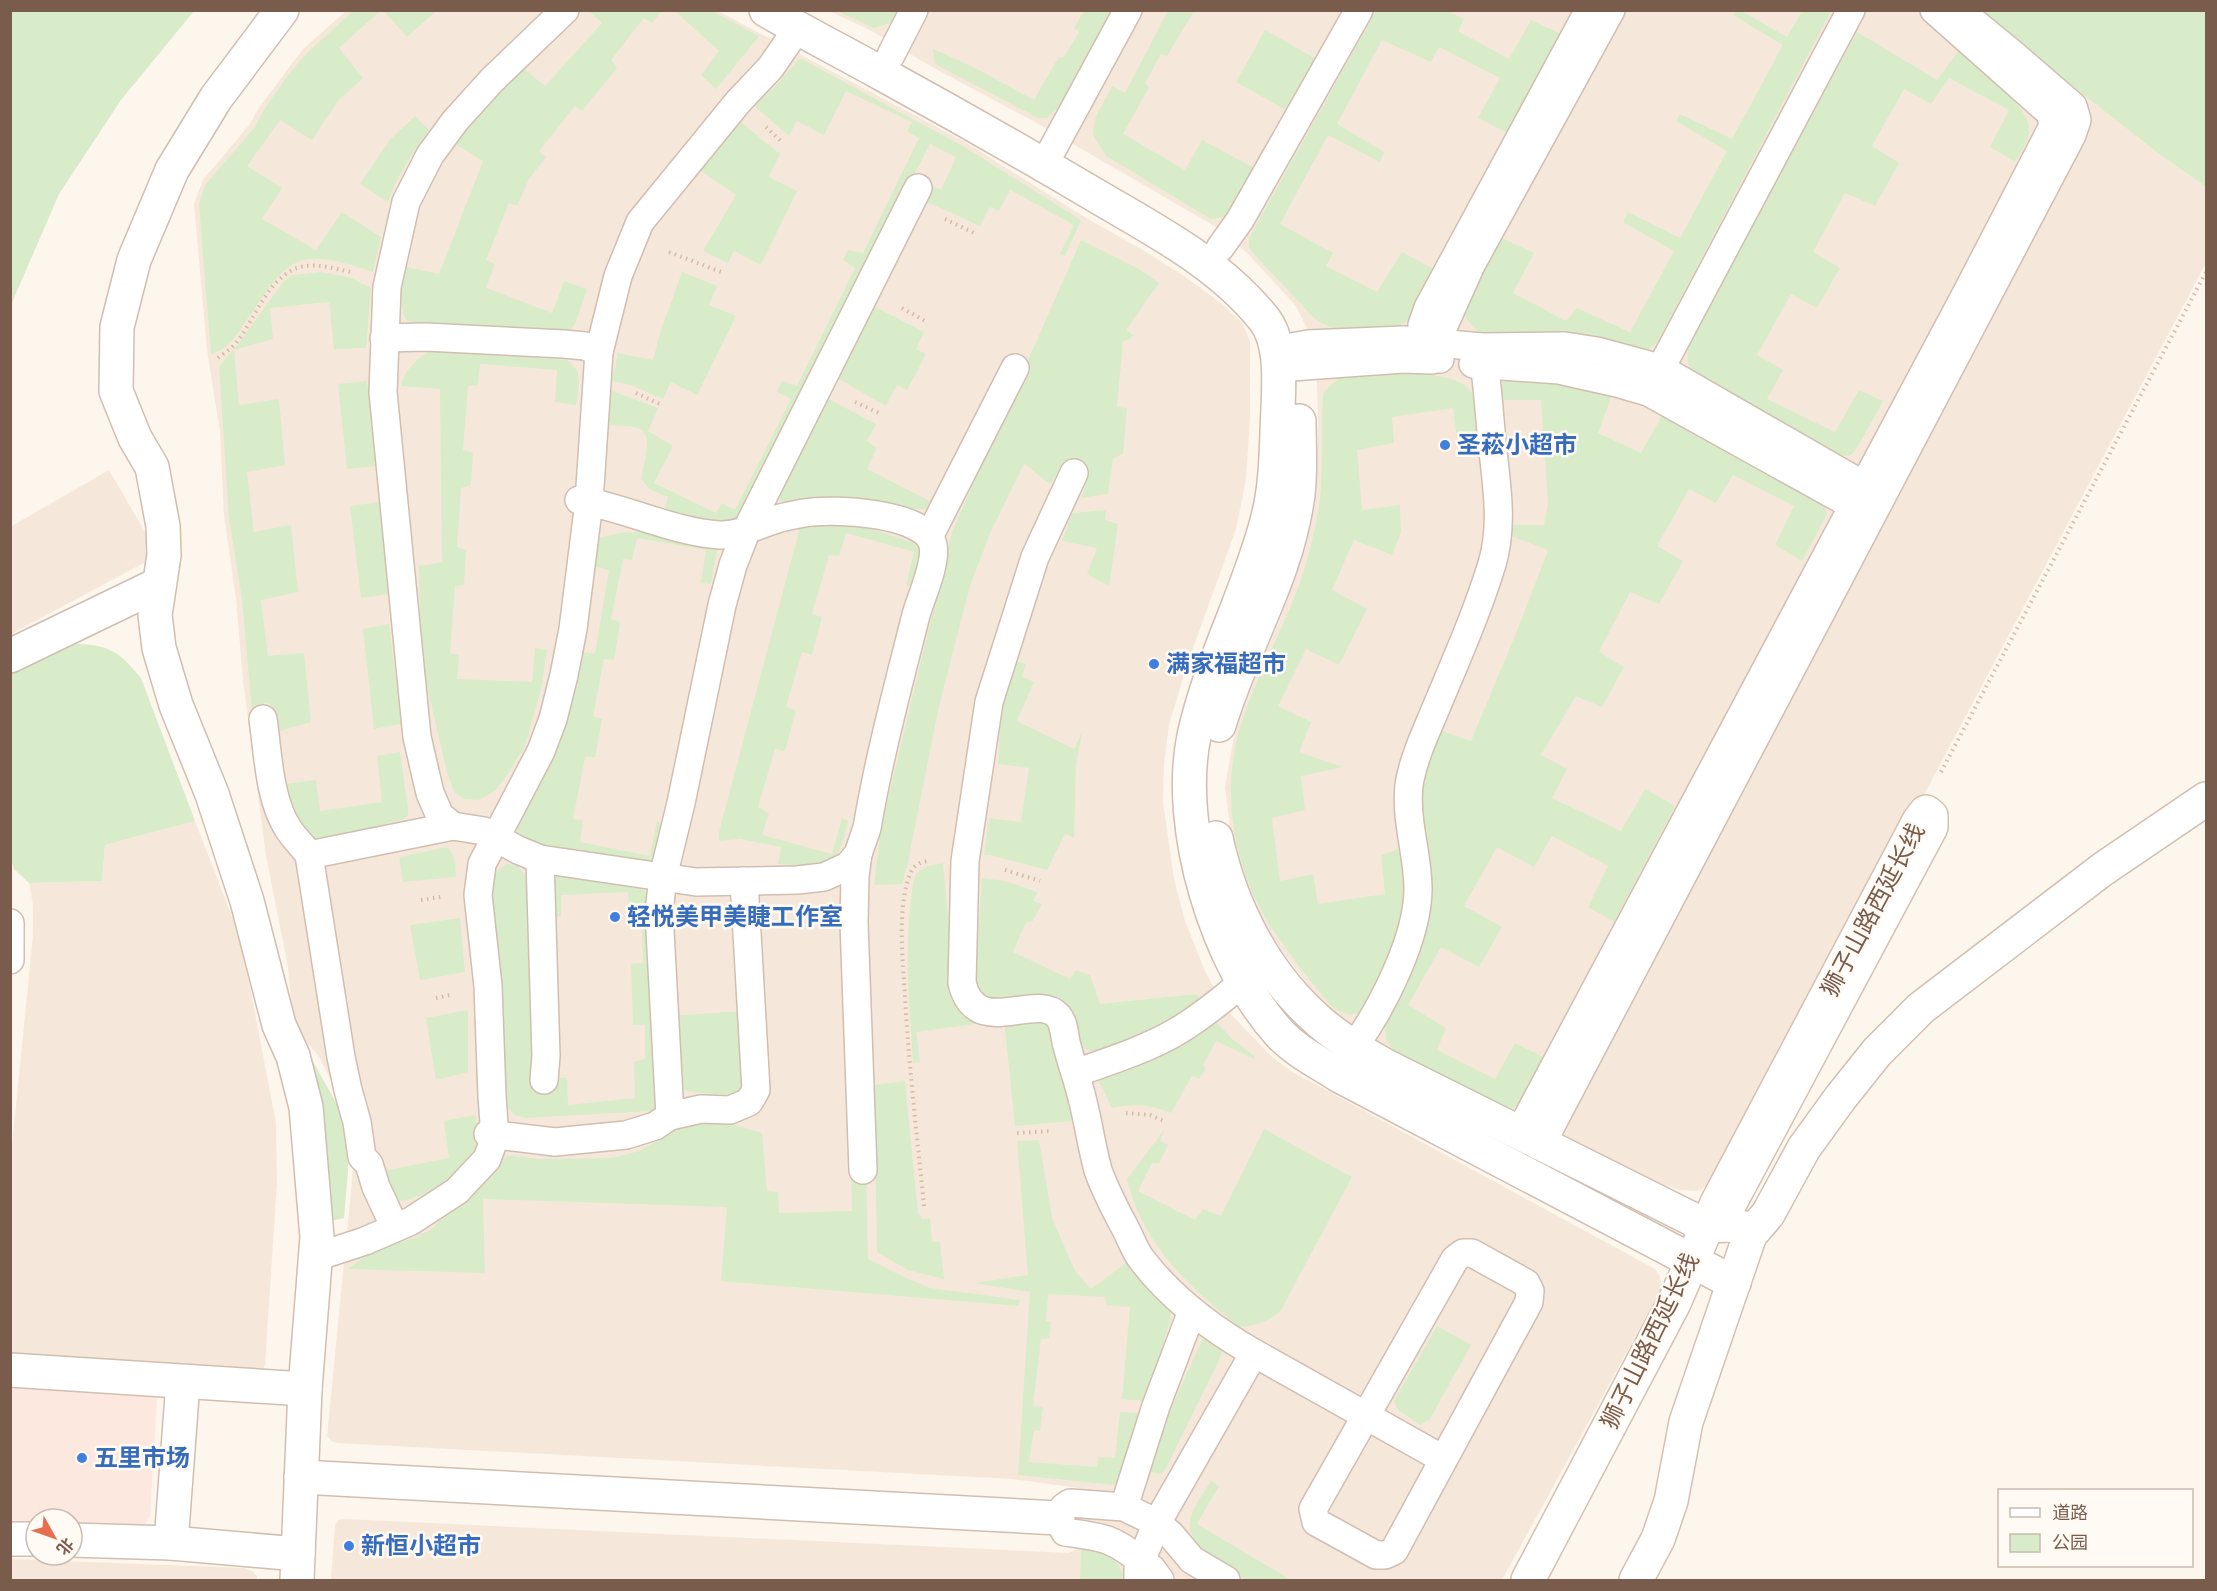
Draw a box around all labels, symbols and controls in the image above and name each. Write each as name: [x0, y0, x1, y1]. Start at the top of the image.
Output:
place label: 圣菘小超市: [1457, 427, 1577, 462]
marker: 圣菘小超市: [1438, 438, 1452, 452]
place label: 满家福超市: [1166, 646, 1286, 681]
marker: 满家福超市: [1147, 657, 1161, 671]
street label: 狮子山路西延长线: [1812, 817, 1933, 1003]
place label: 轻悦美甲美睫工作室: [627, 899, 843, 934]
marker: 轻悦美甲美睫工作室: [608, 910, 622, 924]
street label: 狮子山路西延长线: [1592, 1247, 1707, 1435]
place label: 五里市场: [94, 1440, 190, 1475]
marker: 五里市场: [75, 1451, 89, 1465]
legend: [1998, 1489, 2193, 1567]
text: 道路: [2052, 1500, 2088, 1526]
north arrow: [24, 1507, 84, 1567]
place label: 新恒小超市: [361, 1528, 481, 1563]
text: 公园: [2052, 1530, 2088, 1556]
text: 北: [51, 1533, 79, 1560]
marker: 新恒小超市: [342, 1539, 356, 1553]

